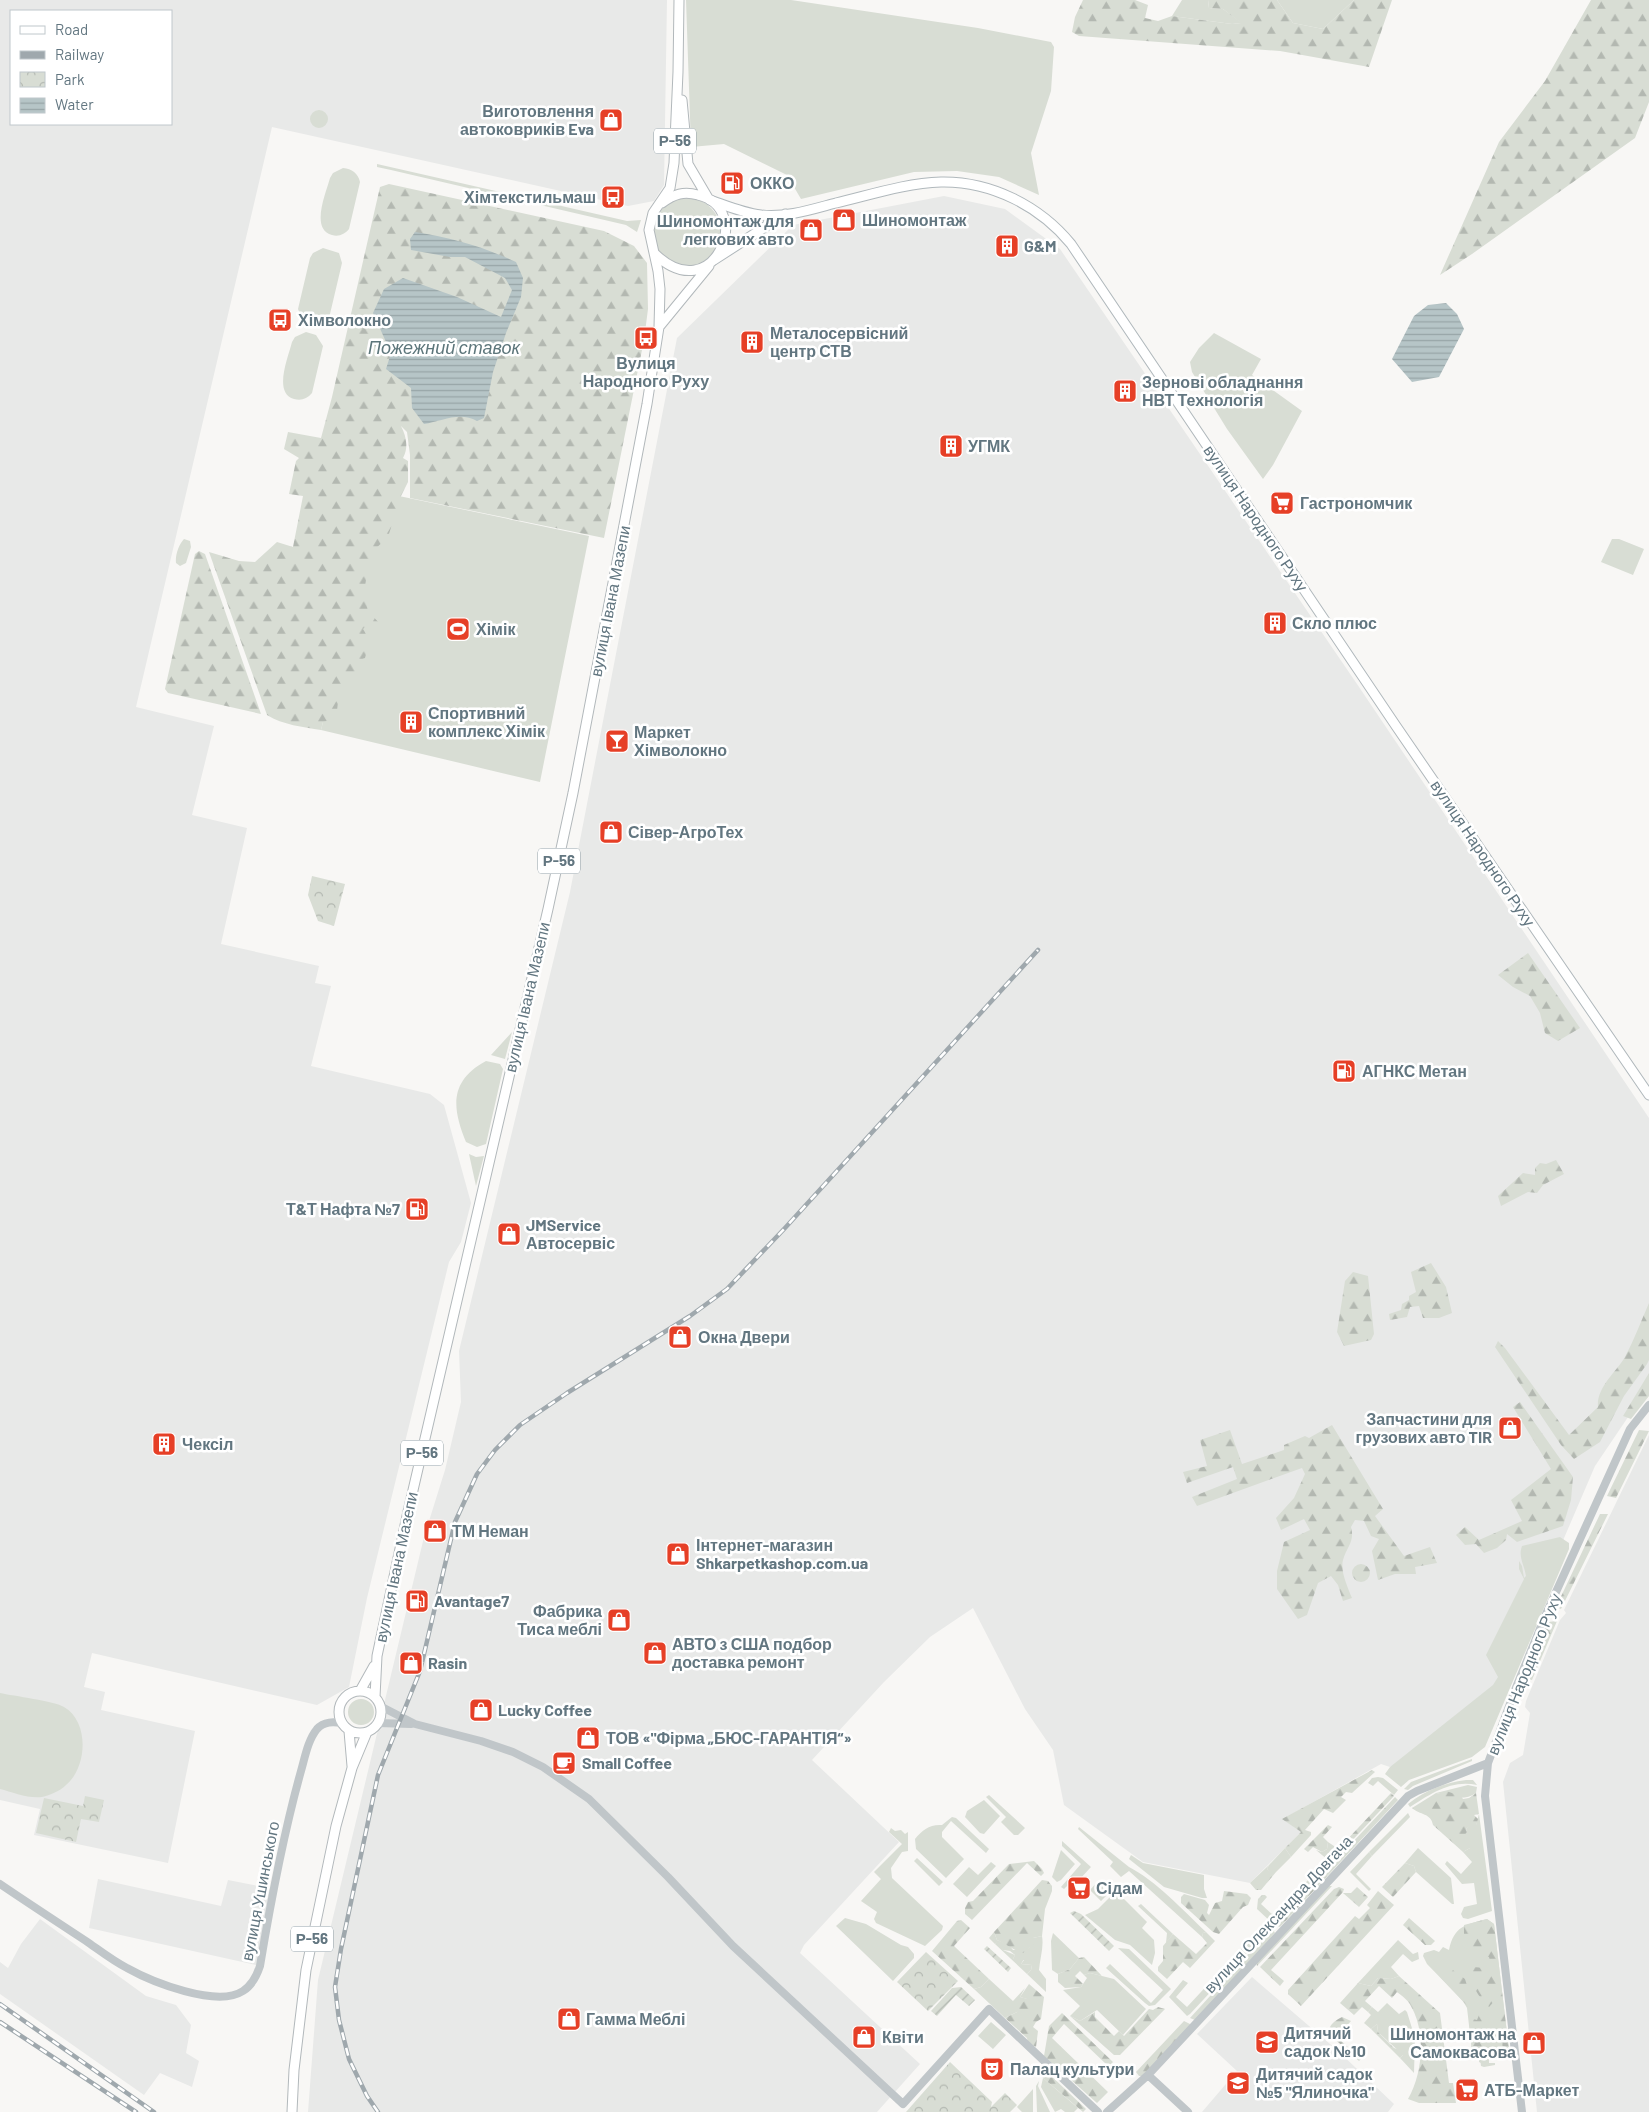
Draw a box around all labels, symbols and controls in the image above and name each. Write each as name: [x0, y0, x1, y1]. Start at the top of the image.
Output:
legend: [10, 10, 172, 125]
text: Road: [55, 20, 88, 38]
text: Railway: [55, 45, 104, 63]
text: Park: [55, 70, 85, 88]
text: Water: [55, 95, 94, 113]
place label: Виготовлення автоковриків Eva: [460, 101, 594, 138]
shop icon: Виготовлення автоковриків Eva: [598, 107, 624, 133]
road number: Р-56: [654, 128, 696, 154]
fuel station icon: ОККО: [719, 170, 745, 196]
place label: ОККО: [750, 173, 794, 192]
bus stop icon: Хімтекстильмаш: [600, 184, 626, 210]
place label: Хімтекстильмаш: [464, 187, 596, 206]
shop icon: Шиномонтаж: [831, 207, 857, 233]
place label: Шиномонтаж: [862, 210, 967, 229]
place label: Шиномонтаж для легкових авто: [657, 211, 794, 248]
shop icon: Шиномонтаж для легкових авто: [798, 217, 824, 243]
building icon: G&M: [994, 233, 1020, 259]
place label: G&M: [1024, 236, 1057, 255]
bus stop icon: Хімволокно: [267, 307, 293, 333]
place label: Хімволокно: [298, 310, 391, 329]
place label: Металосервісний центр СТВ: [770, 323, 908, 360]
bus stop icon: Вулиця Народного Руху: [633, 325, 659, 351]
building icon: Металосервісний центр СТВ: [739, 329, 765, 355]
water label: Пожежний ставок: [368, 336, 521, 358]
place label: Вулиця Народного Руху: [583, 353, 709, 390]
place label: Зернові обладнання НВТ Технологія: [1142, 372, 1303, 409]
building icon: Зернові обладнання НВТ Технологія: [1112, 378, 1138, 404]
building icon: УГМК: [938, 433, 964, 459]
place label: УГМК: [968, 436, 1010, 455]
street label: вулиця Народного Руху: [1200, 441, 1312, 594]
supermarket icon: Гастрономчик: [1269, 490, 1295, 516]
place label: Гастрономчик: [1300, 493, 1413, 512]
street label: вулиця Івана Мазепи: [586, 524, 633, 678]
building icon: Скло плюс: [1262, 610, 1288, 636]
place label: Скло плюс: [1292, 613, 1377, 632]
sports icon: Хімік: [445, 616, 471, 642]
place label: Хімік: [476, 619, 516, 638]
place label: Спортивний комплекс Хімік: [428, 703, 546, 740]
building icon: Спортивний комплекс Хімік: [398, 709, 424, 735]
place label: Маркет Хімволокно: [634, 722, 727, 759]
bar icon: Маркет Хімволокно: [604, 728, 630, 754]
street label: вулиця Народного Руху: [1427, 776, 1539, 929]
shop icon: Сівер-АгроТех: [598, 819, 624, 845]
place label: Сівер-АгроТех: [628, 822, 743, 841]
road number: Р-56: [538, 848, 580, 874]
street label: вулиця Івана Мазепи: [500, 920, 553, 1074]
fuel station icon: АГНКС Метан: [1331, 1058, 1357, 1084]
place label: АГНКС Метан: [1362, 1061, 1467, 1080]
fuel station icon: Т&Т Нафта №7: [404, 1196, 430, 1222]
place label: Т&Т Нафта №7: [286, 1199, 400, 1218]
place label: JMService Автосервіс: [526, 1215, 615, 1252]
shop icon: JMService Автосервіс: [496, 1221, 522, 1247]
shop icon: Окна Двери: [667, 1324, 693, 1350]
place label: Окна Двери: [698, 1327, 790, 1346]
place label: Запчастини для грузових авто TIR: [1355, 1409, 1492, 1446]
shop icon: Запчастини для грузових авто TIR: [1497, 1415, 1523, 1441]
building icon: Чексіл: [151, 1431, 177, 1457]
place label: Чексіл: [182, 1434, 233, 1453]
road number: Р-56: [401, 1440, 443, 1466]
street label: вулиця Івана Мазепи: [370, 1490, 421, 1644]
shop icon: ТМ Неман: [422, 1518, 448, 1544]
place label: ТМ Неман: [452, 1521, 529, 1540]
place label: Інтернет-магазин Shkarpetkashop.com.ua: [696, 1535, 868, 1572]
shop icon: Інтернет-магазин Shkarpetkashop.com.ua: [665, 1541, 691, 1567]
fuel station icon: Avantage7: [404, 1588, 430, 1614]
street label: вулиця Народного Руху: [1482, 1590, 1565, 1757]
place label: Avantage7: [434, 1591, 509, 1610]
place label: Фабрика Тиса меблі: [517, 1601, 602, 1638]
shop icon: Фабрика Тиса меблі: [606, 1607, 632, 1633]
place label: АВТО з США подбор доставка ремонт: [672, 1634, 832, 1671]
shop icon: АВТО з США подбор доставка ремонт: [642, 1640, 668, 1666]
shop icon: Rasin: [398, 1650, 424, 1676]
place label: Rasin: [428, 1653, 467, 1672]
shop icon: Lucky Coffee: [468, 1697, 494, 1723]
place label: Lucky Coffee: [498, 1700, 592, 1719]
shop icon: ТОВ «"Фірма „БЮС-ГАРАНТІЯ“»: [575, 1725, 601, 1751]
place label: ТОВ «"Фірма „БЮС-ГАРАНТІЯ“»: [606, 1728, 852, 1747]
cafe icon: Small Coffee: [551, 1750, 577, 1776]
place label: Small Coffee: [582, 1753, 672, 1772]
street label: вулиця Ушинського: [237, 1819, 282, 1962]
street label: вулиця Олександра Довгача: [1200, 1831, 1356, 1996]
supermarket icon: Сідам: [1066, 1875, 1092, 1901]
place label: Сідам: [1096, 1878, 1143, 1897]
road number: Р-56: [291, 1926, 333, 1952]
shop icon: Гамма Меблі: [556, 2006, 582, 2032]
place label: Гамма Меблі: [586, 2009, 685, 2028]
place label: Дитячий садок №10: [1284, 2023, 1366, 2060]
shop icon: Квіти: [851, 2024, 877, 2050]
place label: Шиномонтаж на Самоквасова: [1390, 2024, 1516, 2061]
place label: Квіти: [882, 2027, 924, 2046]
school or university icon: Дитячий садок №10: [1254, 2029, 1280, 2055]
shop icon: Шиномонтаж на Самоквасова: [1521, 2030, 1547, 2056]
theatre icon: Палац культури: [979, 2056, 1005, 2082]
place label: Палац культури: [1010, 2059, 1134, 2078]
place label: Дитячий садок №5 "Ялиночка": [1256, 2064, 1374, 2101]
school or university icon: Дитячий садок №5 "Ялиночка": [1225, 2070, 1251, 2096]
supermarket icon: АТБ-Маркет: [1454, 2077, 1480, 2103]
place label: АТБ-Маркет: [1484, 2080, 1579, 2099]

